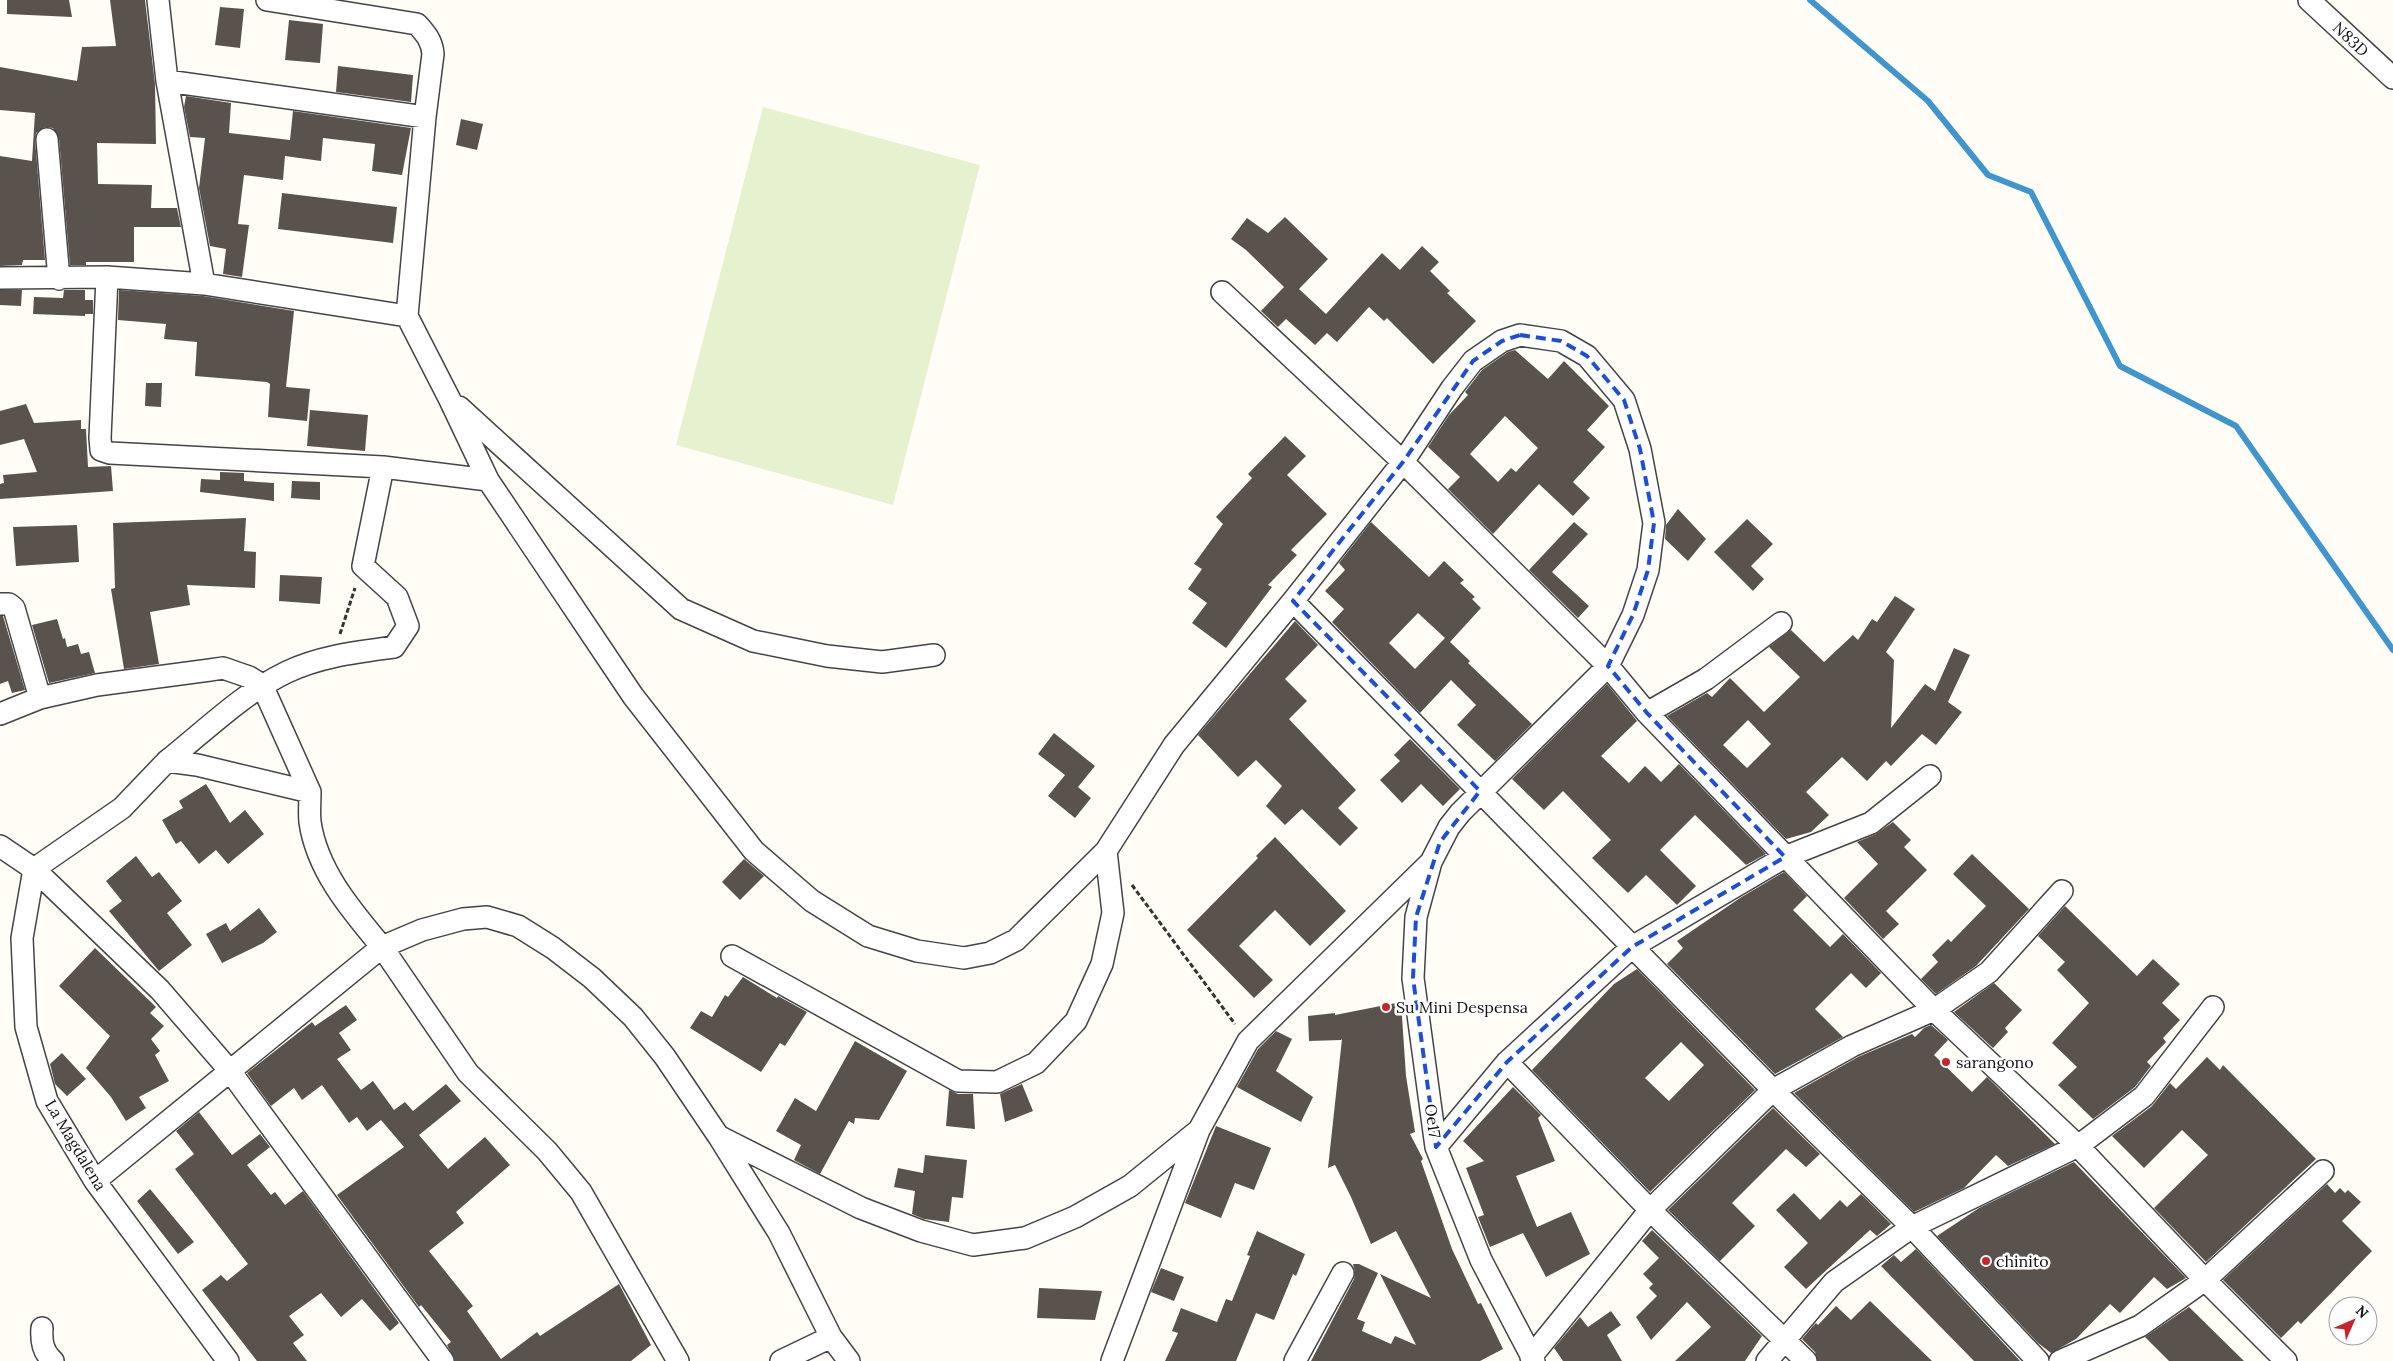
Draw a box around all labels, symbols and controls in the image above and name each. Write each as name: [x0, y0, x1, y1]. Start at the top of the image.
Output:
street label: N83D: [2329, 17, 2373, 61]
place label: Su Mini Despensa: [1396, 997, 1528, 1017]
marker: Su Mini Despensa: [1380, 1001, 1392, 1013]
place label: sarangono: [1956, 1052, 2034, 1072]
marker: sarangono: [1940, 1056, 1952, 1068]
street label: La Magdalena: [41, 1096, 111, 1194]
street label: Oe17: [1421, 1103, 1445, 1140]
place label: chinito: [1996, 1251, 2049, 1271]
marker: chinito: [1980, 1255, 1992, 1267]
north arrow: [2328, 1296, 2378, 1346]
text: N: [2352, 1302, 2373, 1322]

